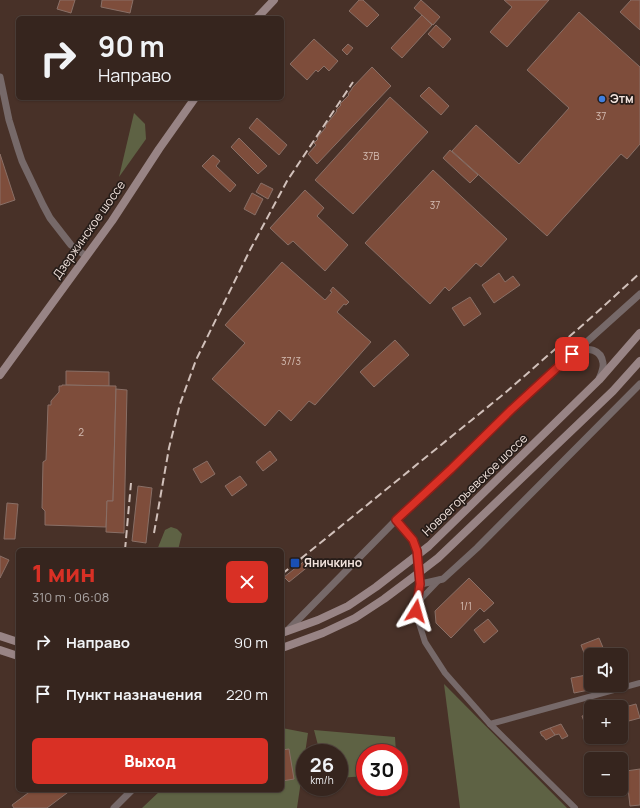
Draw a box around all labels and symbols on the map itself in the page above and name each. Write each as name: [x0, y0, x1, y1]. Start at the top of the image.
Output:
place label: Этм: [610, 90, 634, 107]
marker: Этм: [597, 94, 607, 104]
house number: 37: [596, 109, 606, 123]
house number: 37В: [363, 149, 379, 163]
street label: Дзержинское шоссе: [48, 177, 129, 282]
house number: 37: [430, 198, 440, 212]
pin: [555, 337, 589, 371]
house number: 37/3: [281, 354, 301, 368]
house number: 2: [78, 425, 84, 439]
street label: Новоегорьевское шоссе: [418, 430, 531, 540]
place label: Яничкино: [304, 554, 362, 571]
marker: Яничкино: [289, 557, 301, 569]
position arrow: [395, 590, 437, 632]
house number: 1/1: [460, 599, 472, 613]
speed limit sign: 30: [356, 744, 408, 796]

